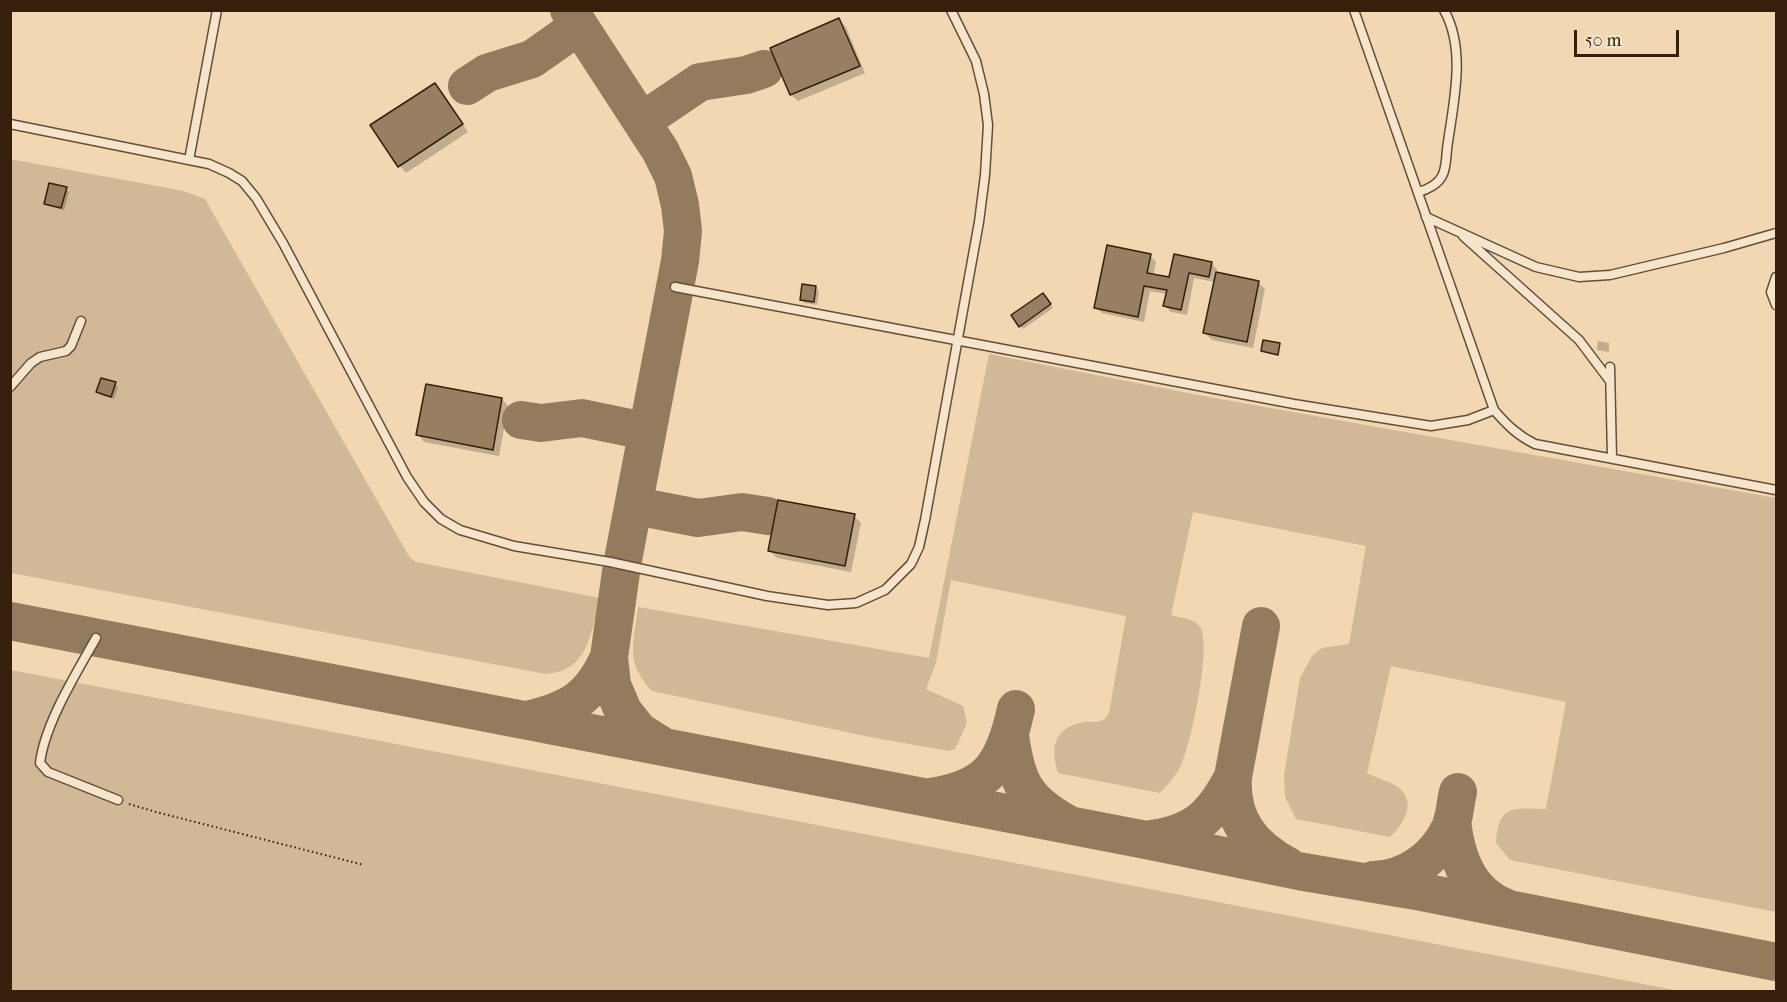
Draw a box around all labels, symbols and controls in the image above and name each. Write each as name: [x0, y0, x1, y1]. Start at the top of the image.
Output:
scale bar: [1577, 18, 1682, 56]
text: 50 m: [1585, 30, 1621, 51]

